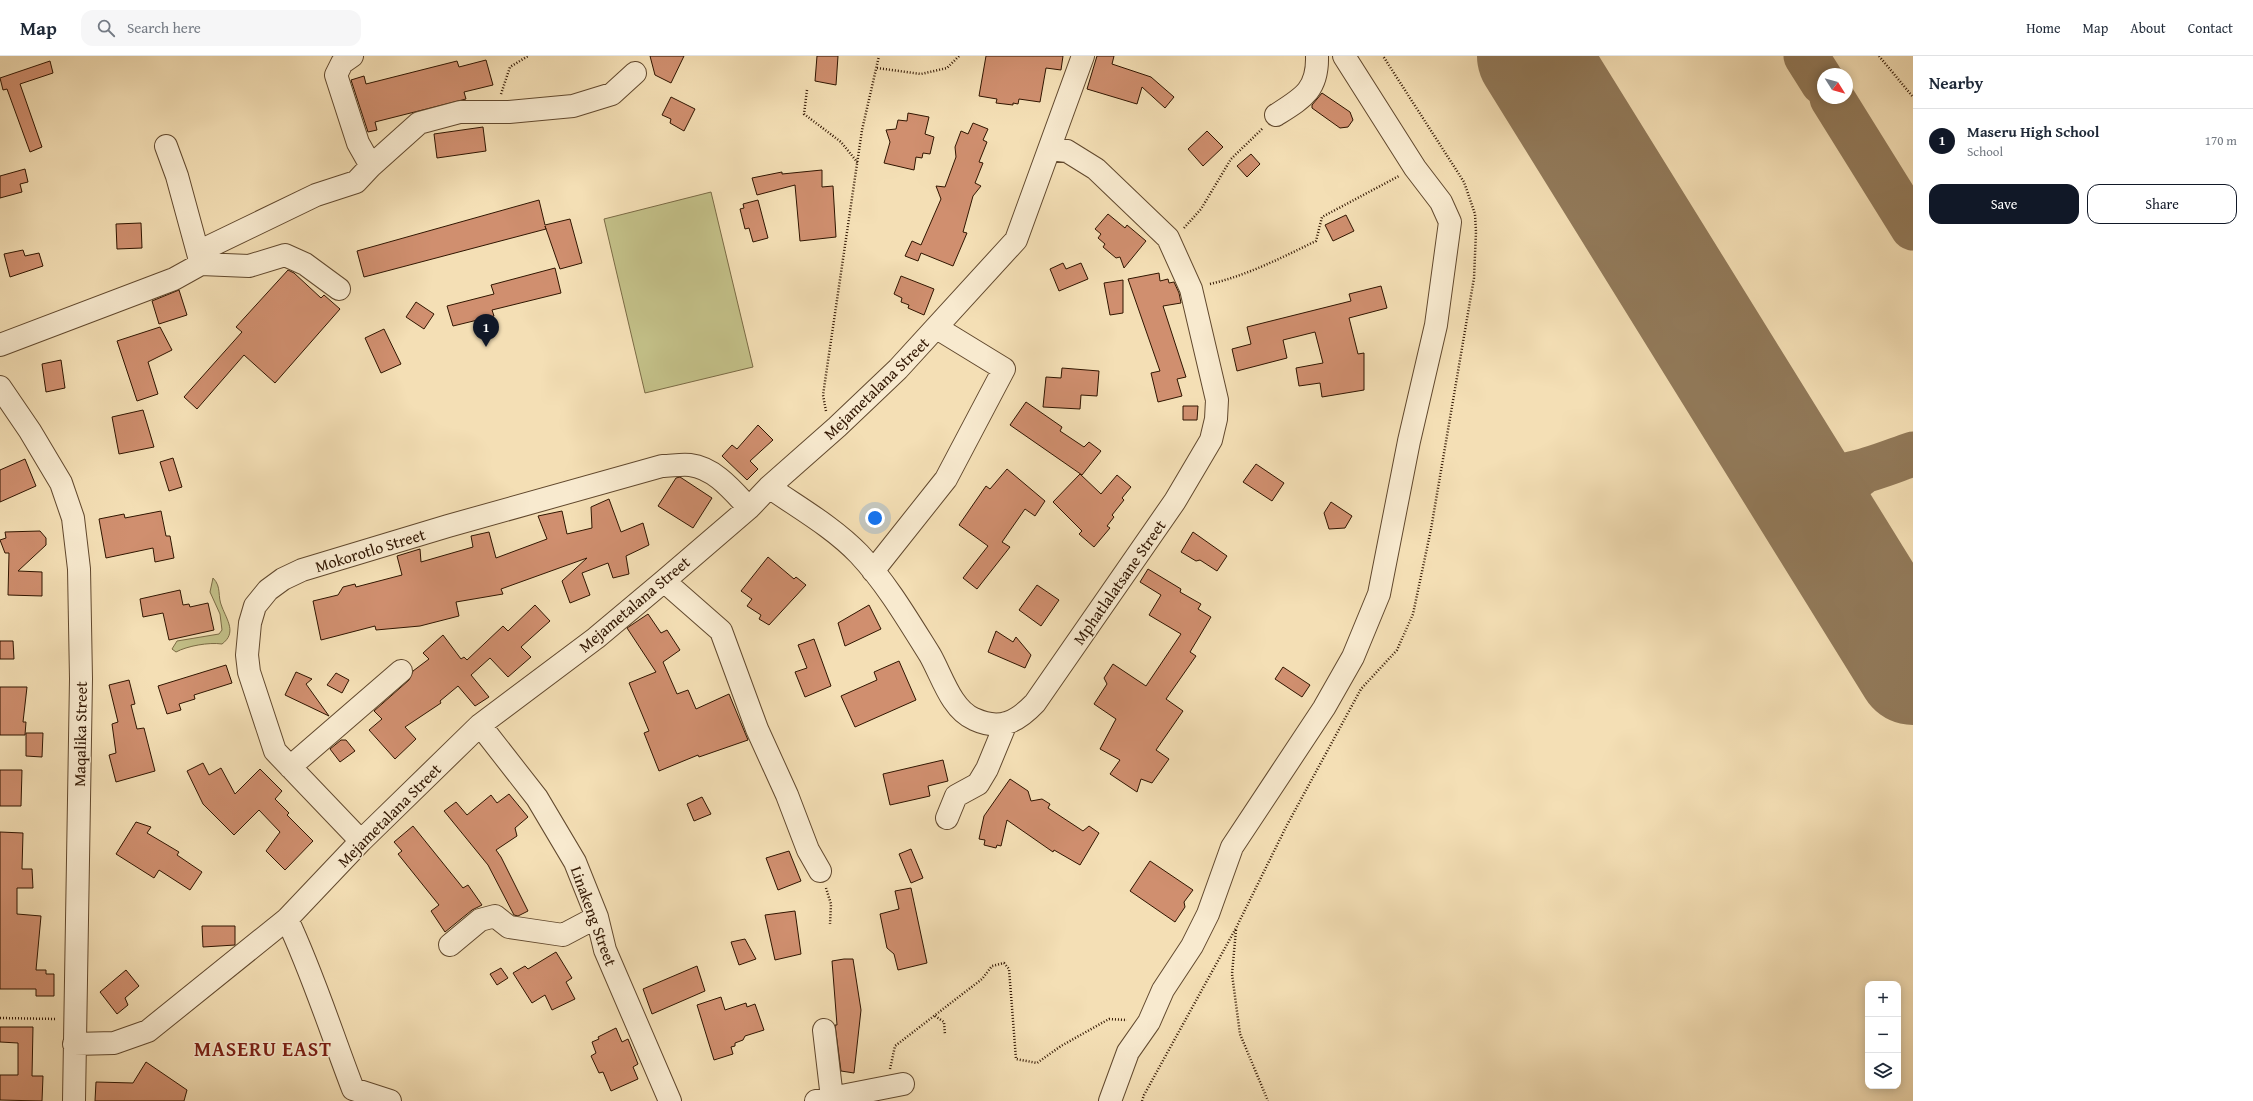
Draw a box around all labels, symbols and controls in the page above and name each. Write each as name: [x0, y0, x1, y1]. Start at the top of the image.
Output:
search box: [81, 10, 361, 46]
text: Map: [20, 14, 57, 42]
icon: search: [95, 17, 117, 39]
text: Search here: [127, 17, 201, 38]
text: Home: [2026, 18, 2061, 38]
text: Map: [2083, 18, 2108, 38]
text: About: [2130, 18, 2166, 38]
text: Contact: [2188, 18, 2233, 38]
north arrow: [1817, 68, 1853, 104]
text: Nearby: [1929, 70, 1983, 95]
text: Maseru High School: [1967, 121, 2099, 142]
text: 1: [1939, 131, 1945, 150]
text: 170 m: [2205, 131, 2237, 150]
text: School: [1967, 142, 2003, 161]
button: Save: [1929, 184, 2079, 224]
button: Share: [2087, 184, 2237, 224]
pin: 1: [473, 314, 499, 347]
street label: Mejametalana Street: [818, 331, 935, 445]
your location: [865, 508, 885, 528]
street label: Mphatlalatsane Street: [1067, 514, 1172, 650]
street label: Mokorotlo Street: [312, 522, 428, 578]
street label: Mejametalana Street: [573, 550, 695, 658]
street label: Maqalika Street: [67, 681, 93, 787]
street label: Mejametalana Street: [331, 757, 447, 873]
street label: Linakeng Street: [565, 863, 623, 970]
map controls: [1865, 981, 1901, 1089]
button: +: [1865, 981, 1901, 1017]
button: −: [1865, 1017, 1901, 1053]
district label: MASERU EAST: [194, 1034, 332, 1063]
button: layers: [1865, 1053, 1901, 1089]

